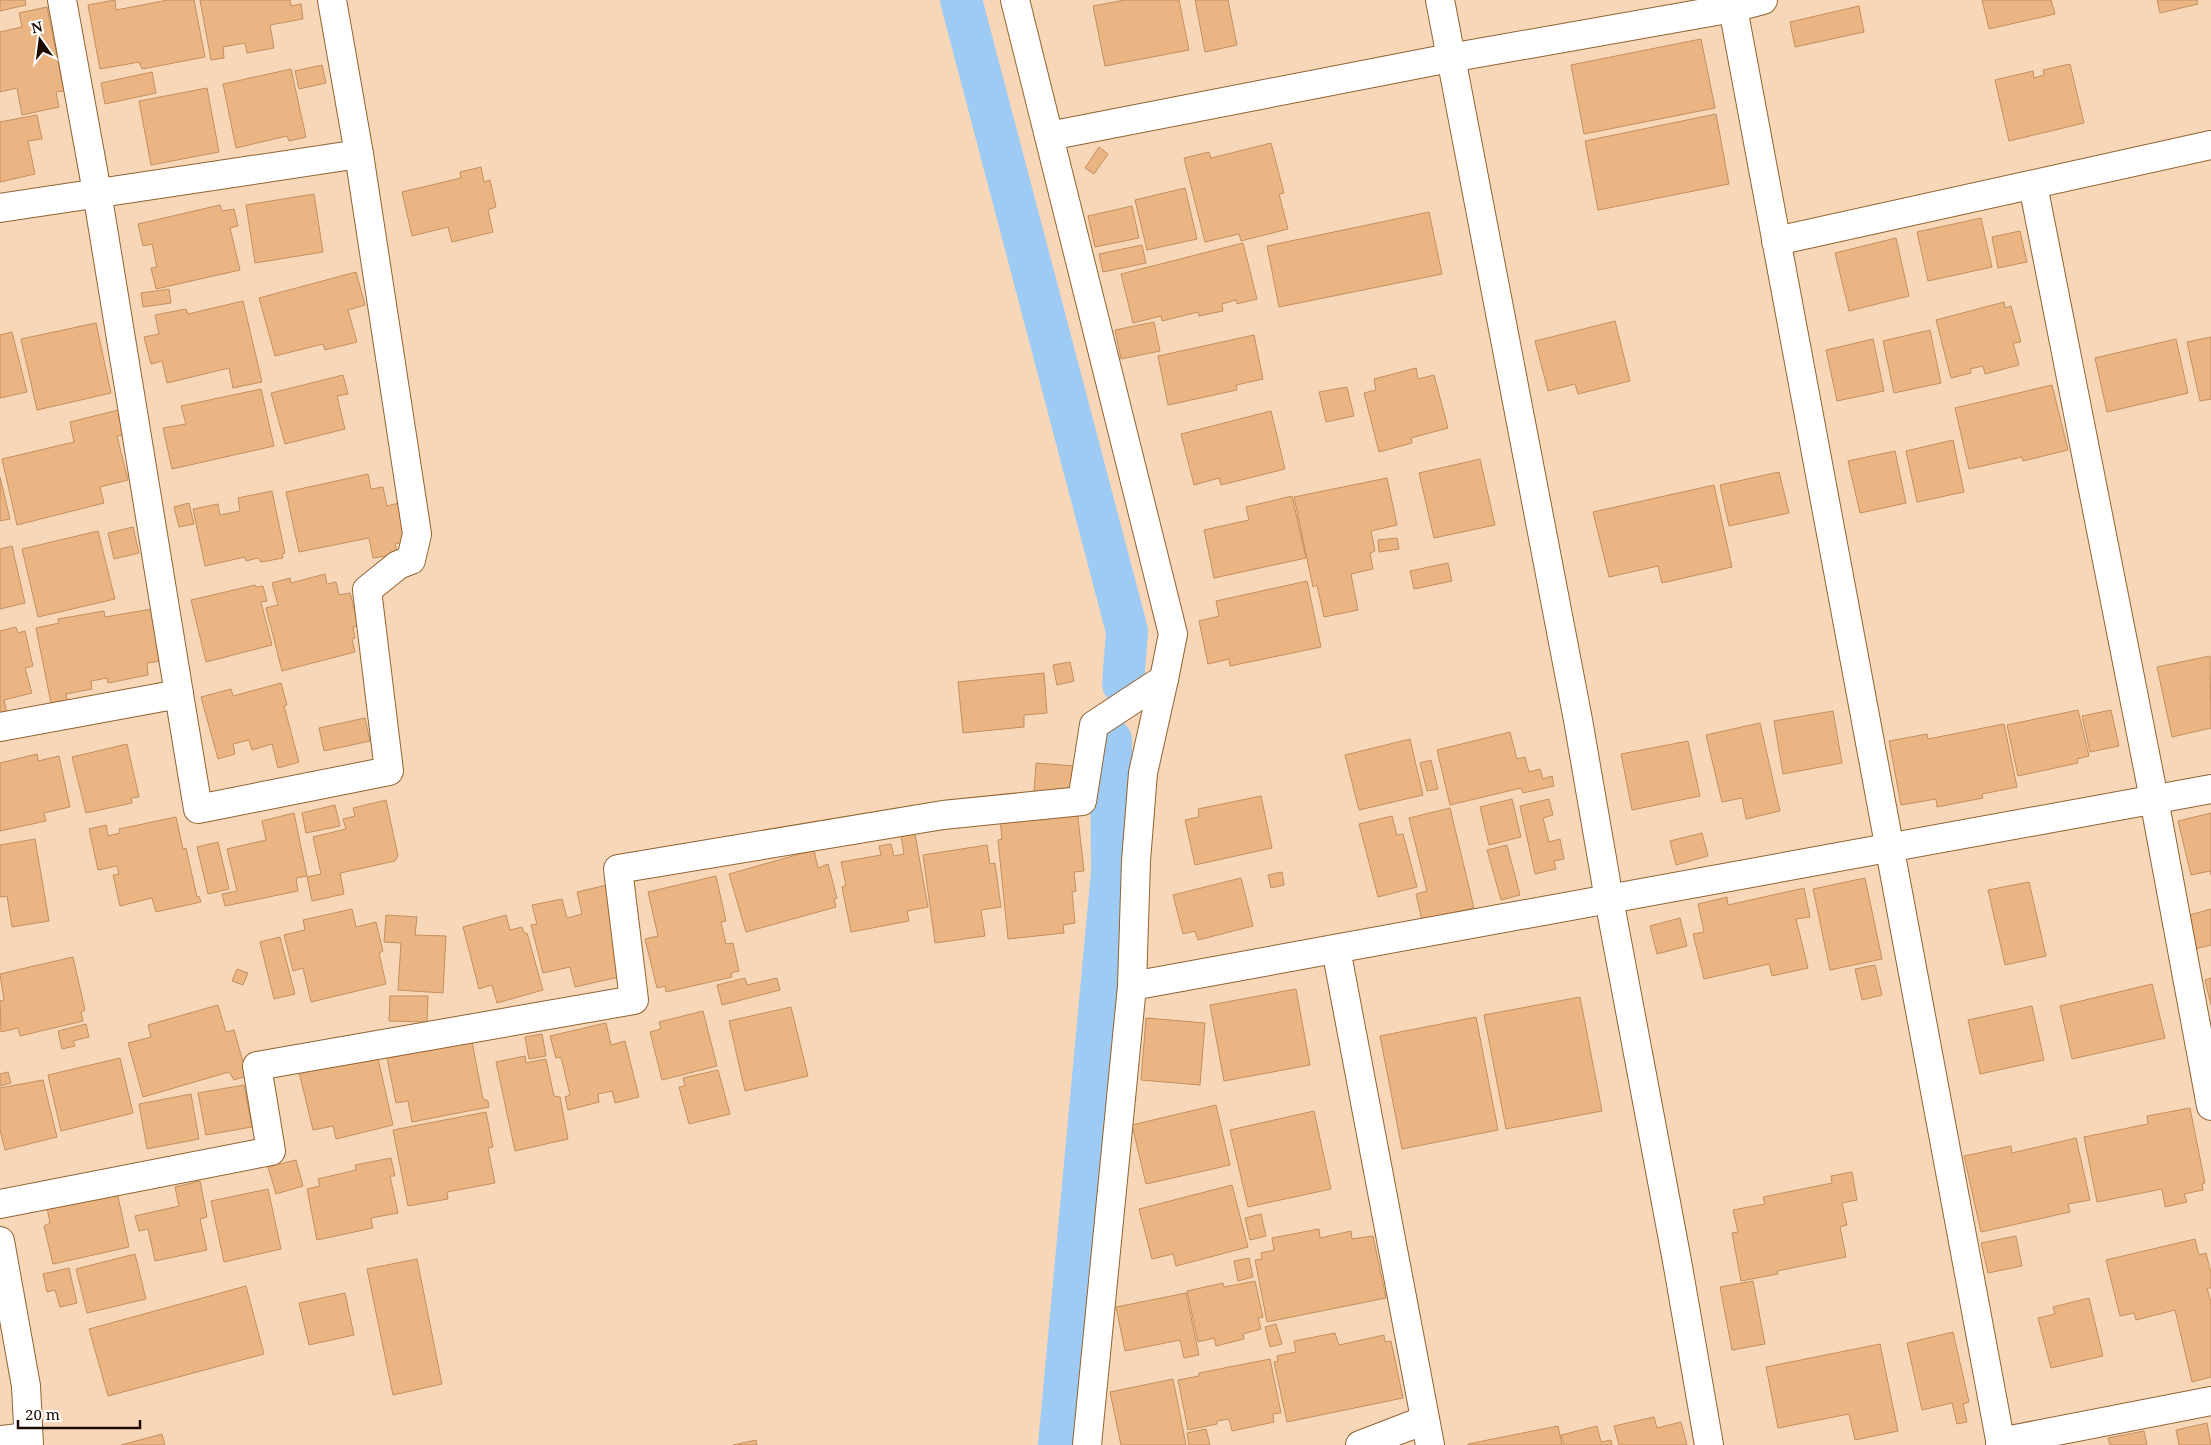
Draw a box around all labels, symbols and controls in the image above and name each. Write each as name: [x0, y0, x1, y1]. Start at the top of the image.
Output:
north arrow: [15, 15, 65, 65]
text: N: [29, 16, 44, 37]
scale bar: [18, 1398, 140, 1430]
text: 20 m: [25, 1404, 60, 1424]

